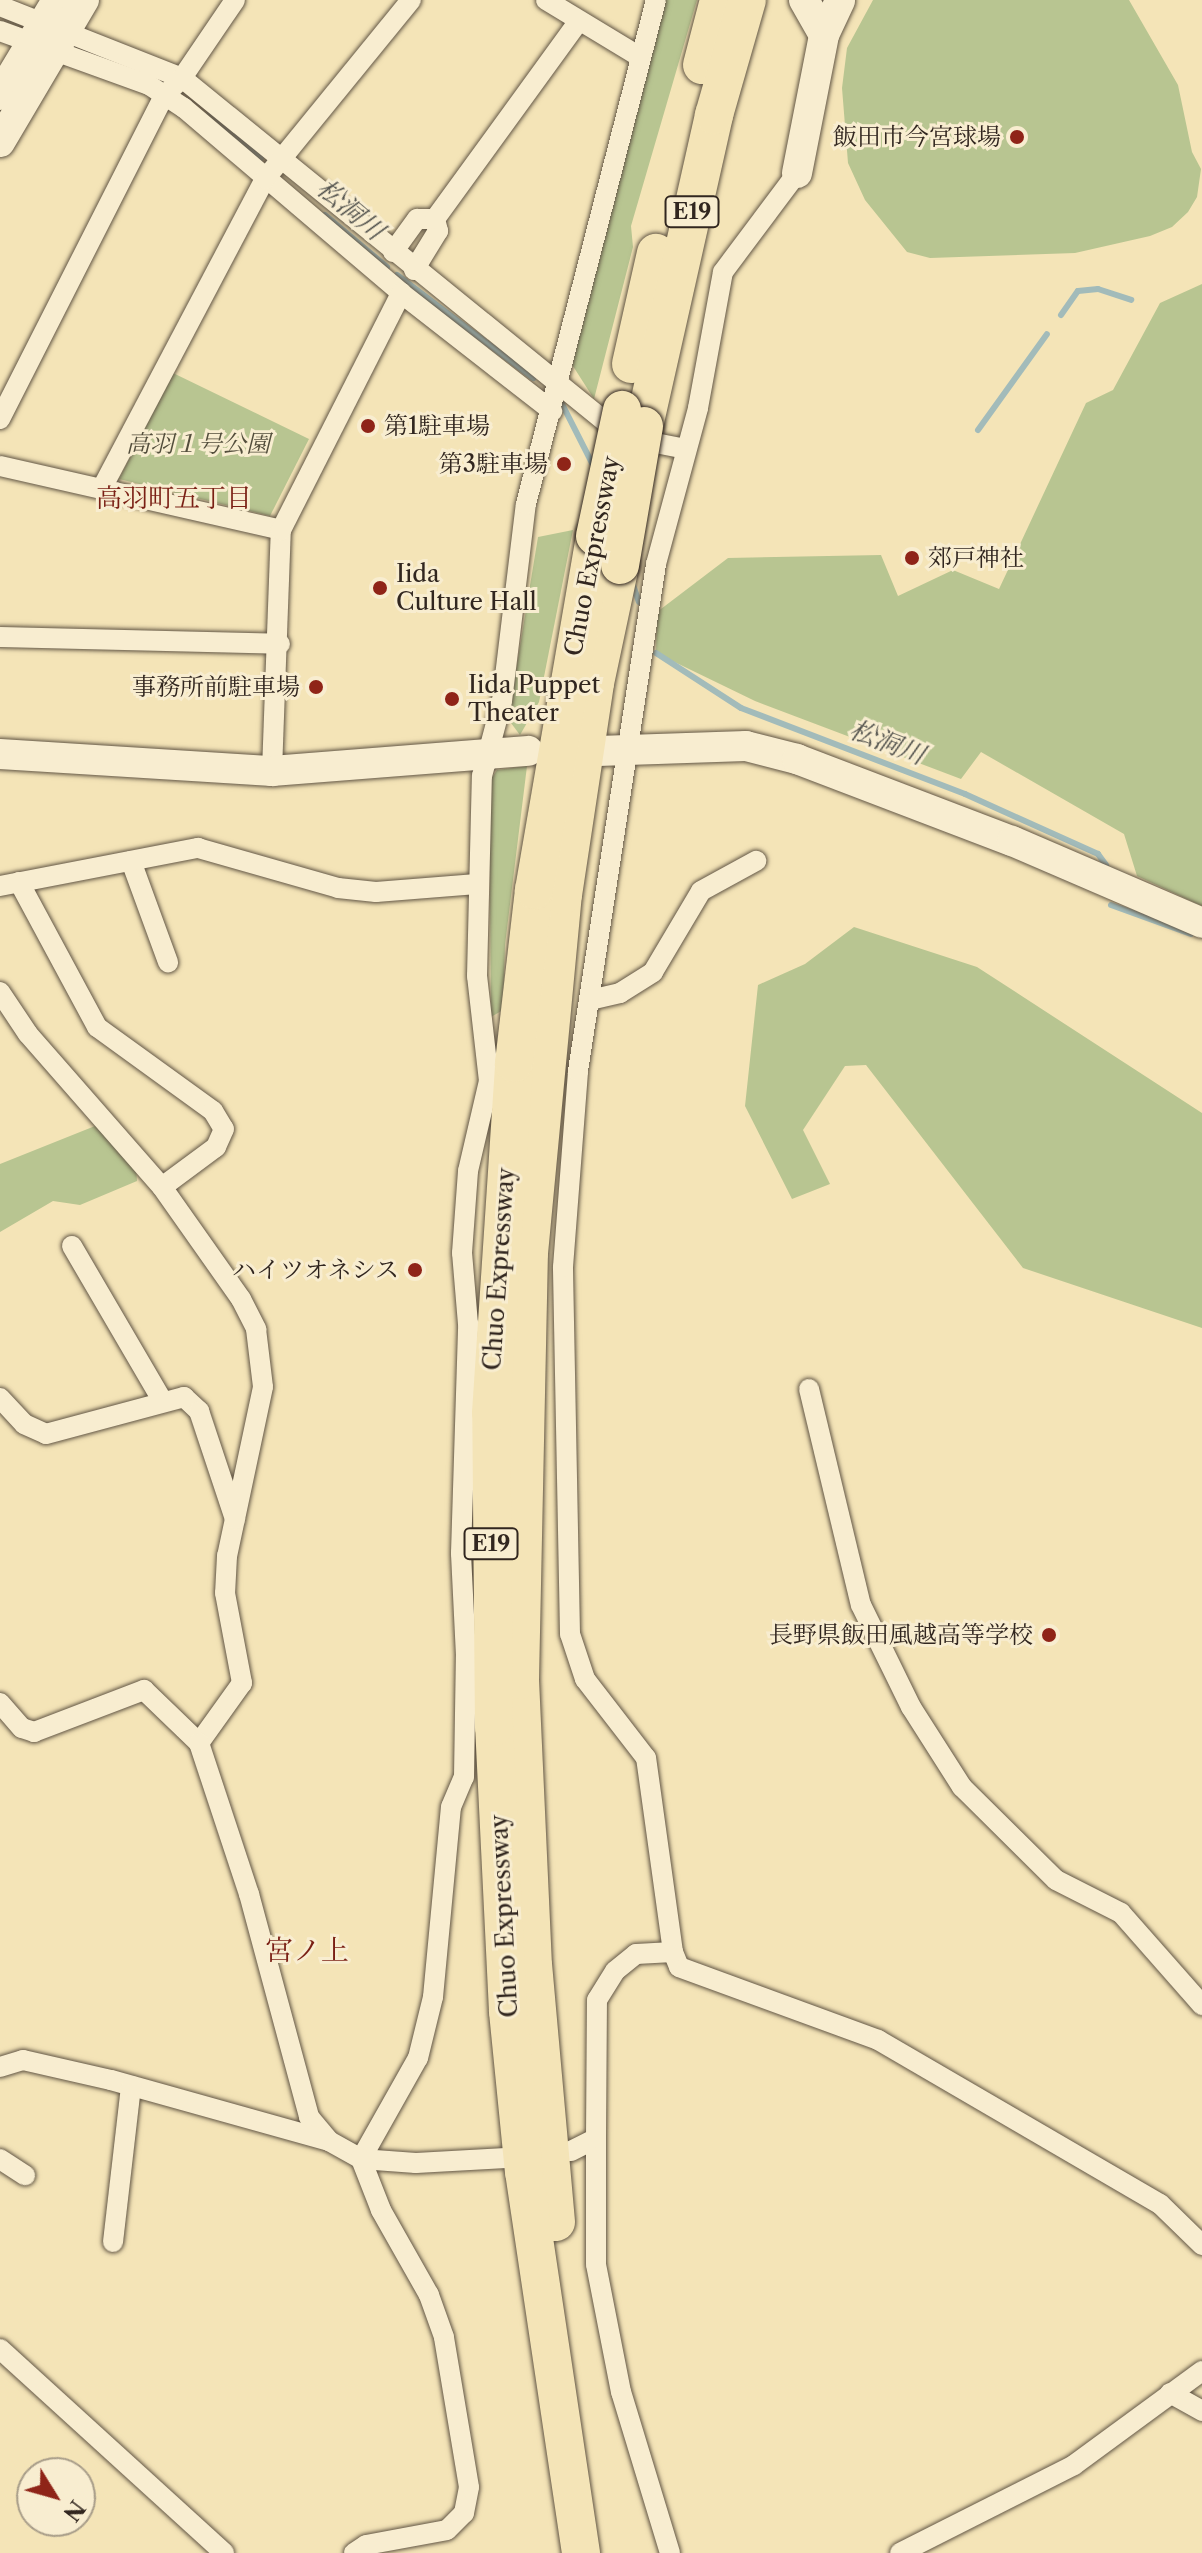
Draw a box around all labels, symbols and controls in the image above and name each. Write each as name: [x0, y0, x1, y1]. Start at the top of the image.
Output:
place label: 飯田市今宮球場: [833, 123, 1001, 151]
marker: 飯田市今宮球場: [1008, 128, 1026, 146]
water label: 松洞川: [310, 173, 390, 247]
road number: E19: [664, 194, 720, 230]
place label: 第1駐車場: [384, 412, 490, 440]
marker: 第1駐車場: [359, 417, 377, 435]
park label: 高羽１号公園: [126, 430, 270, 458]
place label: 第3駐車場: [439, 450, 548, 478]
street label: Chuo Expressway: [558, 453, 626, 659]
marker: 第3駐車場: [555, 455, 573, 473]
district label: 高羽町五丁目: [96, 483, 252, 515]
place label: 郊戸神社: [928, 544, 1024, 572]
marker: 郊戸神社: [903, 549, 921, 567]
place label: Iida Culture Hall: [396, 560, 537, 616]
marker: Iida Culture Hall: [371, 579, 389, 597]
place label: Iida Puppet Theater: [468, 671, 600, 727]
place label: 事務所前駐車場: [132, 673, 300, 701]
marker: 事務所前駐車場: [307, 678, 325, 696]
marker: Iida Puppet Theater: [443, 690, 461, 708]
water label: 松洞川: [845, 714, 929, 772]
street label: Chuo Expressway: [478, 1167, 520, 1371]
place label: ハイツオネシス: [231, 1256, 399, 1284]
marker: ハイツオネシス: [406, 1261, 424, 1279]
road number: E19: [463, 1526, 519, 1562]
place label: 長野県飯田風越高等学校: [769, 1621, 1033, 1649]
marker: 長野県飯田風越高等学校: [1040, 1626, 1058, 1644]
street label: Chuo Expressway: [484, 1814, 524, 2018]
district label: 宮ノ上: [265, 1933, 349, 1967]
north arrow: [16, 2457, 96, 2537]
text: N: [57, 2495, 91, 2526]

